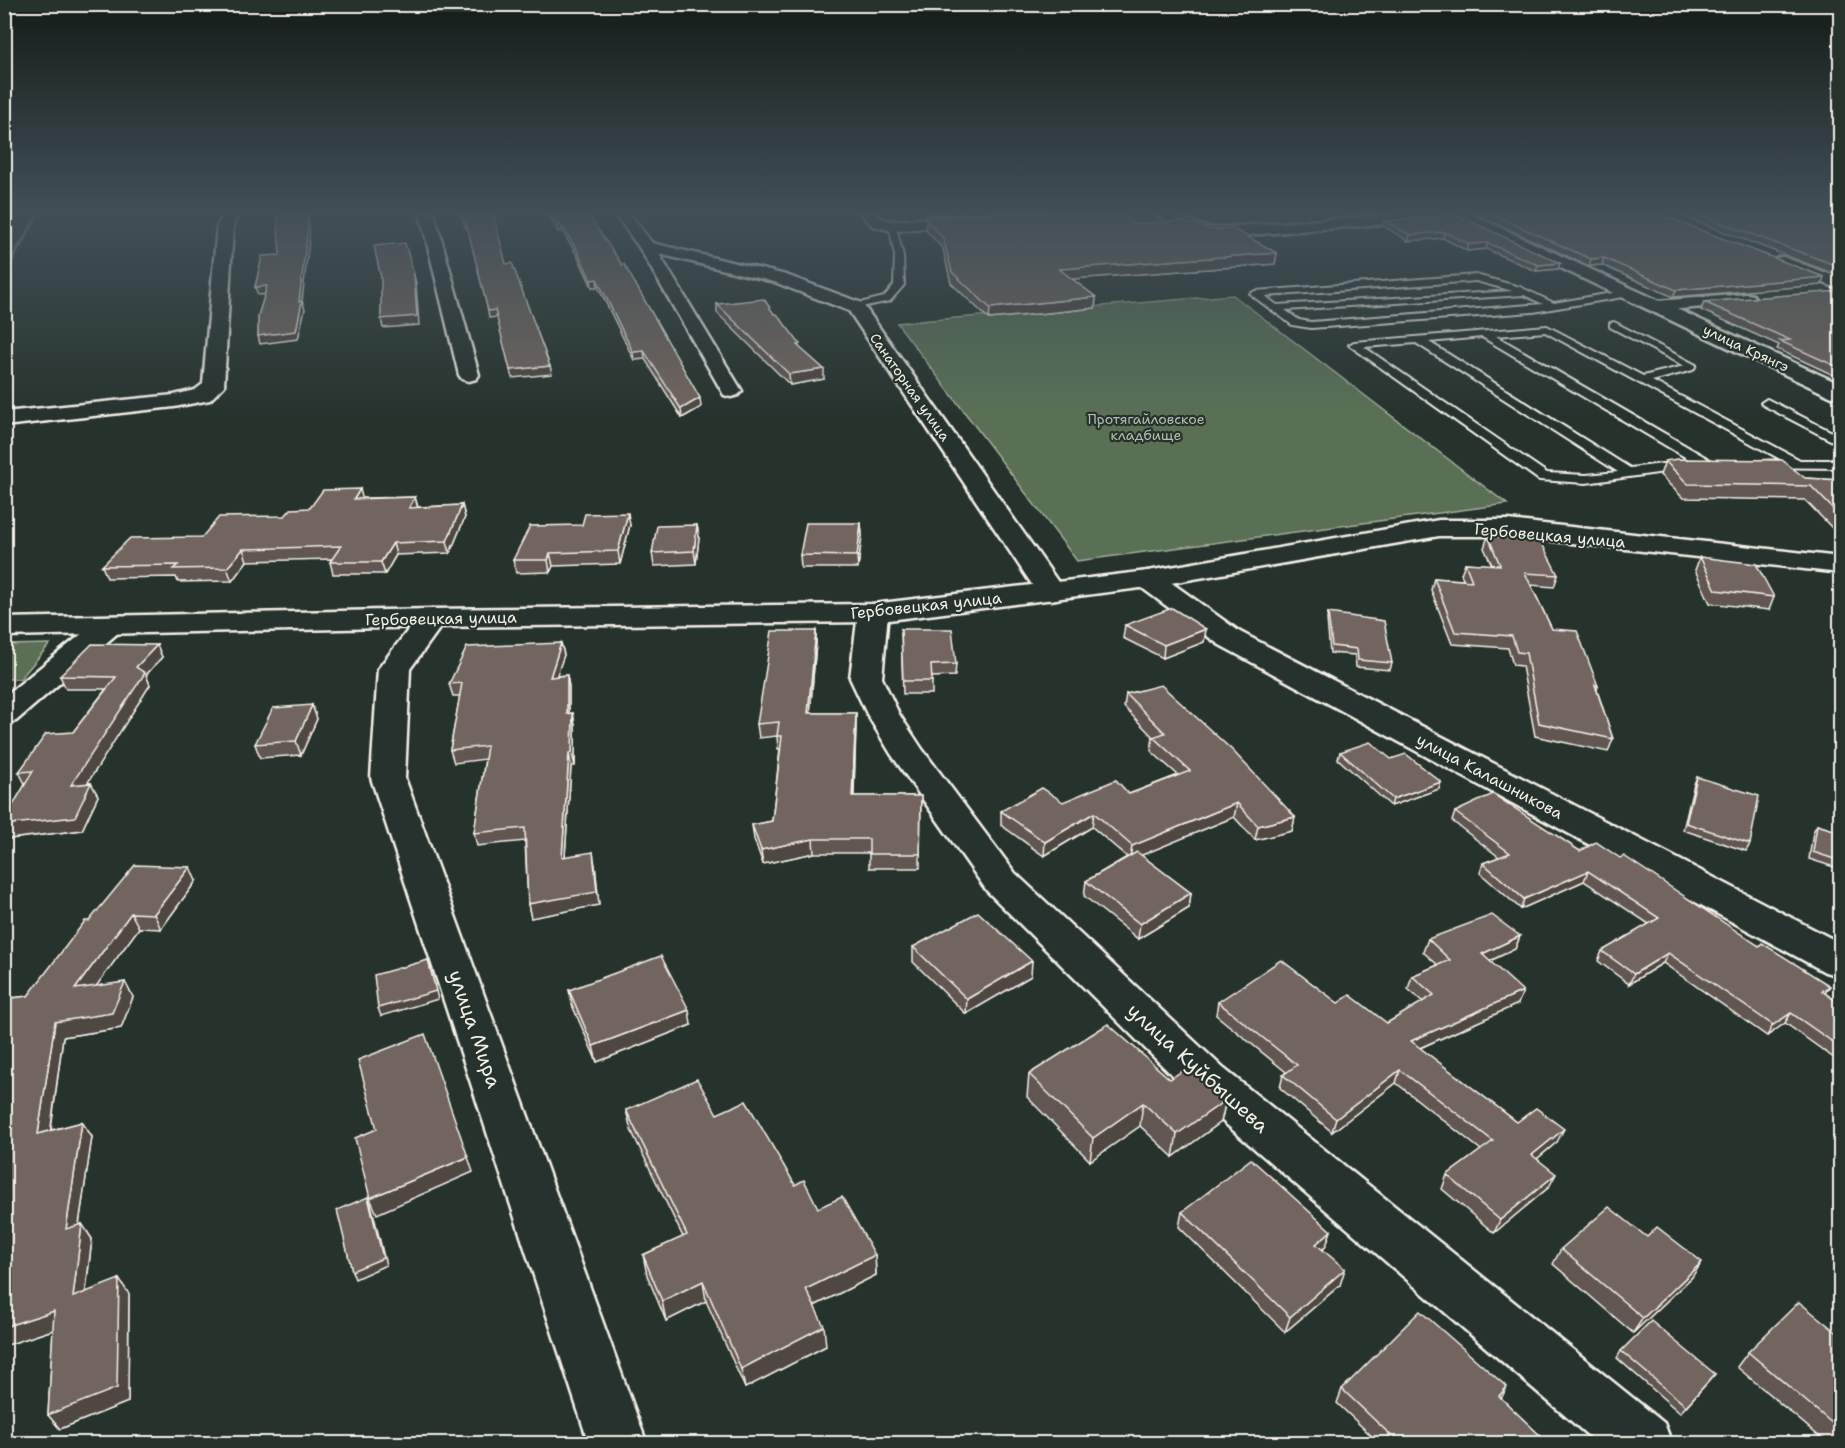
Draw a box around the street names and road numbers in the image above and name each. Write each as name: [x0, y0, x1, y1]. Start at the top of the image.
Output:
street label: улица Крянгэ: [1700, 320, 1792, 376]
street label: Санаторная улица: [866, 329, 954, 445]
street label: Гербовецкая улица: [1473, 518, 1626, 553]
street label: Гербовецкая улица: [850, 587, 1003, 624]
street label: Гербовецкая улица: [365, 607, 517, 630]
street label: улица Калашникова: [1413, 729, 1567, 824]
street label: улица Мира: [443, 966, 508, 1092]
street label: улица Куйбышева: [1122, 998, 1275, 1139]

